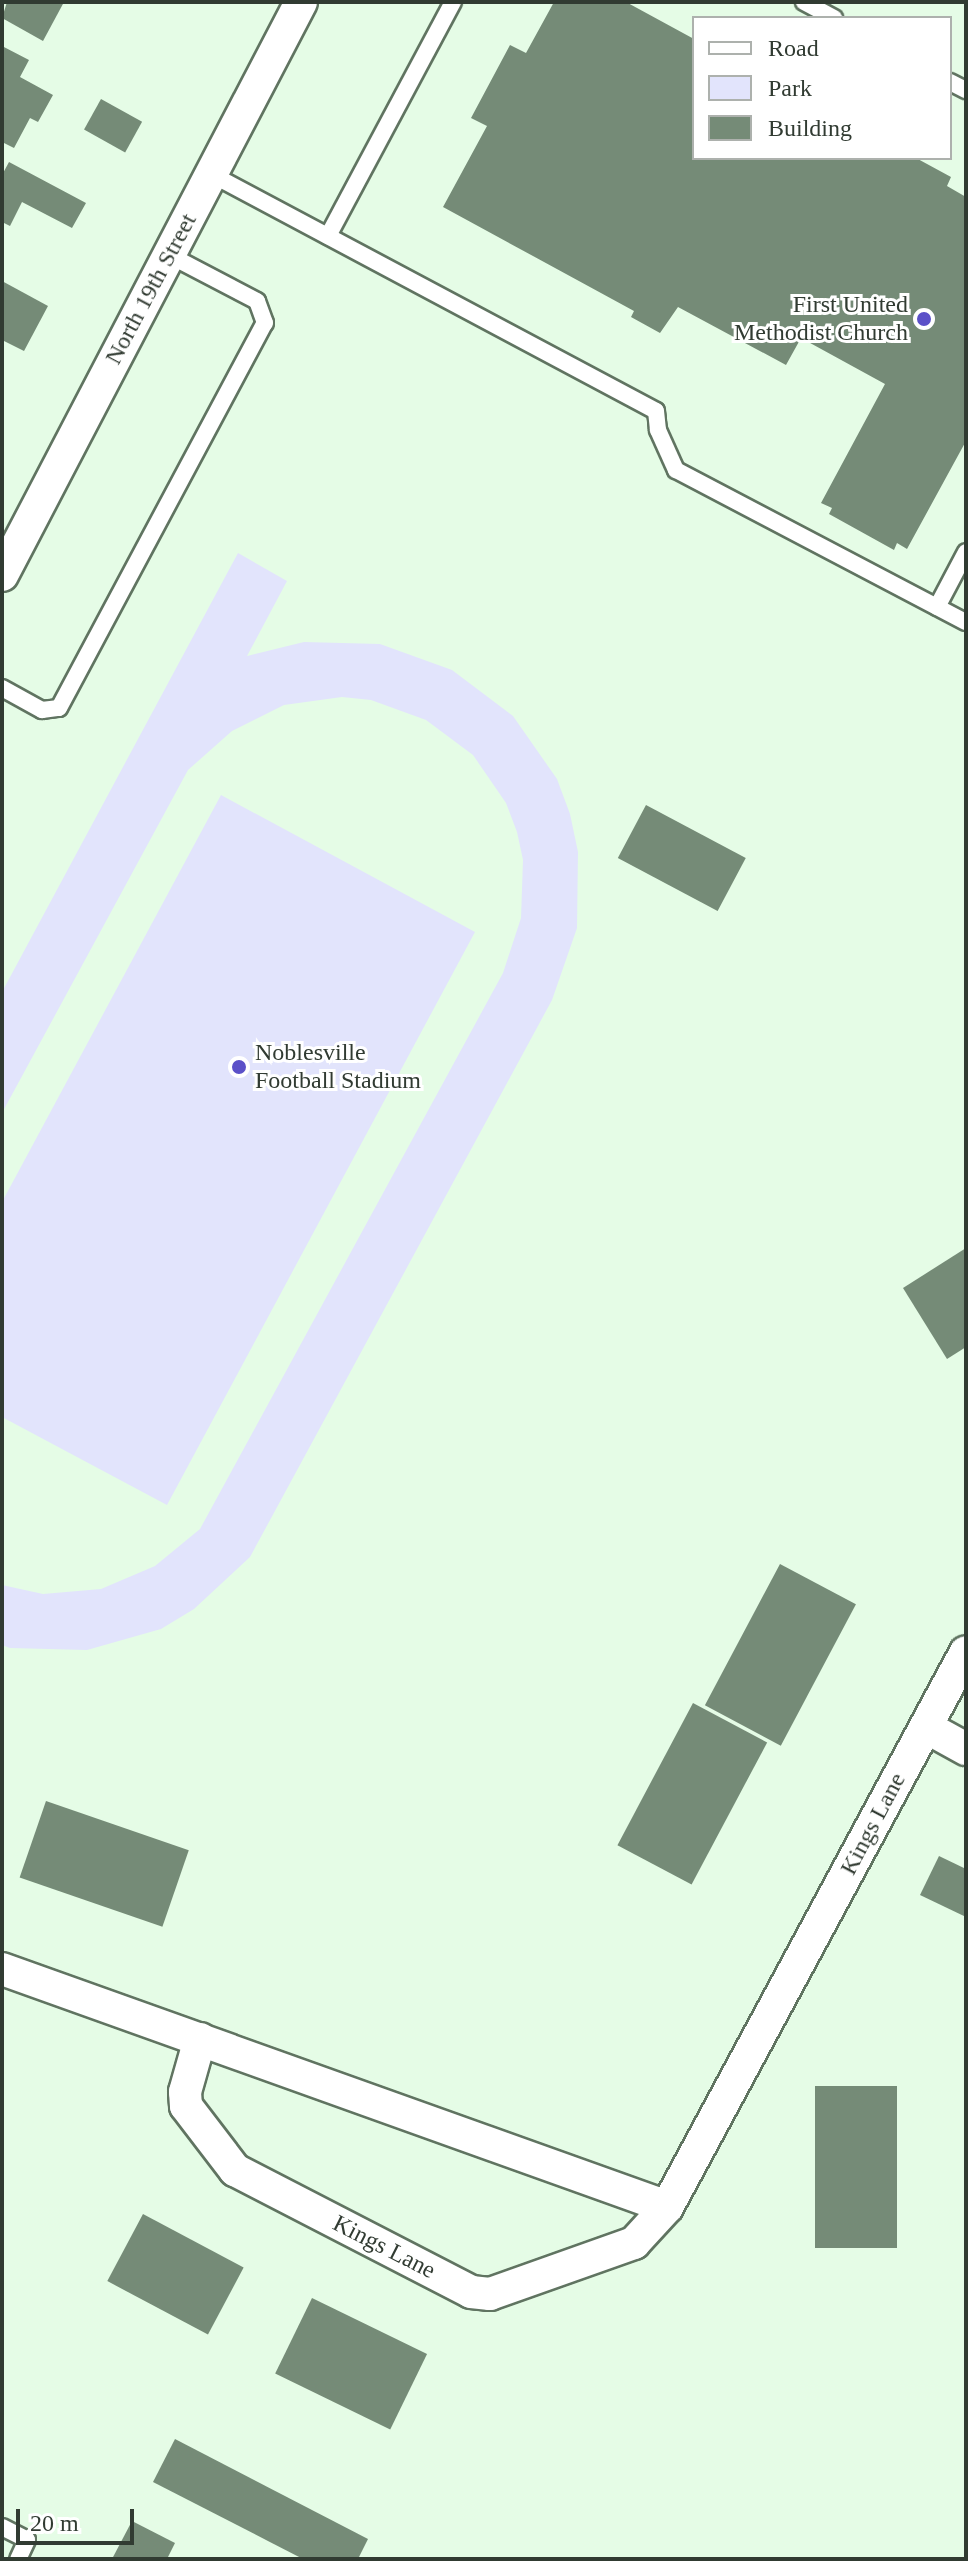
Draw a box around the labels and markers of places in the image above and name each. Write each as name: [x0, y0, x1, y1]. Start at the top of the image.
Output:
place label: First United Methodist Church: [734, 291, 908, 347]
marker: First United Methodist Church: [915, 310, 933, 328]
place label: Noblesville Football Stadium: [255, 1039, 421, 1095]
marker: Noblesville Football Stadium: [230, 1058, 248, 1076]

